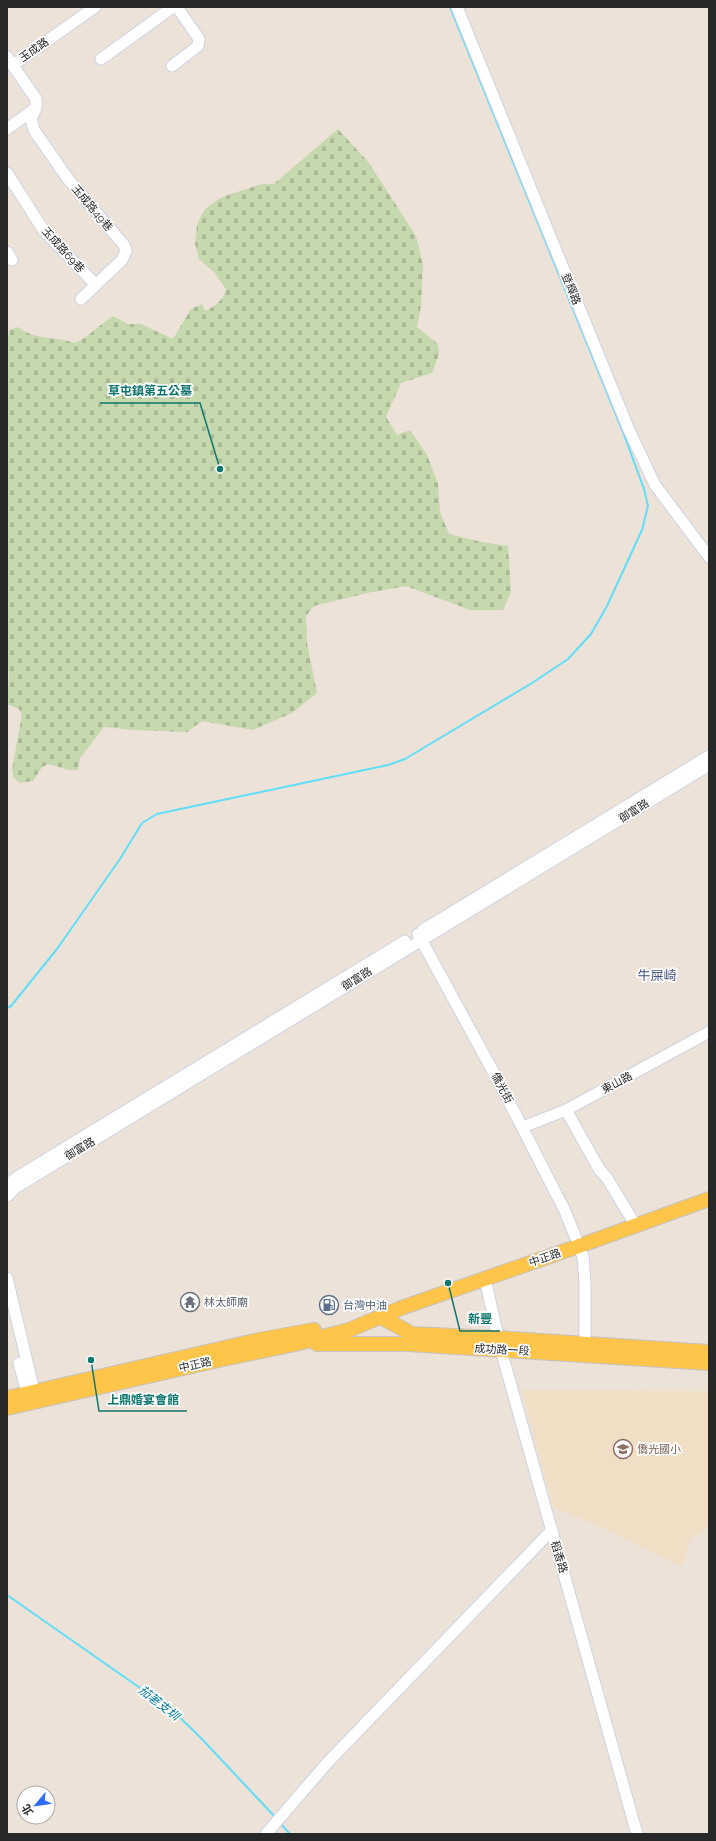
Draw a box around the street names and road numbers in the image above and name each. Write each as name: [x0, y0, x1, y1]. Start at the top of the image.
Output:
street label: 玉成路: [17, 35, 51, 65]
street label: 玉成路49巷: [69, 182, 115, 234]
street label: 玉成路69巷: [39, 224, 87, 276]
street label: 登輝路: [559, 271, 583, 307]
street label: 御富路: [616, 797, 651, 826]
street label: 御富路: [339, 965, 374, 994]
street label: 僑光街: [489, 1070, 515, 1106]
street label: 東山路: [599, 1070, 635, 1096]
street label: 御富路: [62, 1135, 97, 1164]
street label: 中正路: [527, 1246, 563, 1270]
street label: 成功路一段: [474, 1342, 530, 1358]
street label: 中正路: [177, 1355, 213, 1375]
street label: 稻香路: [548, 1539, 570, 1575]

